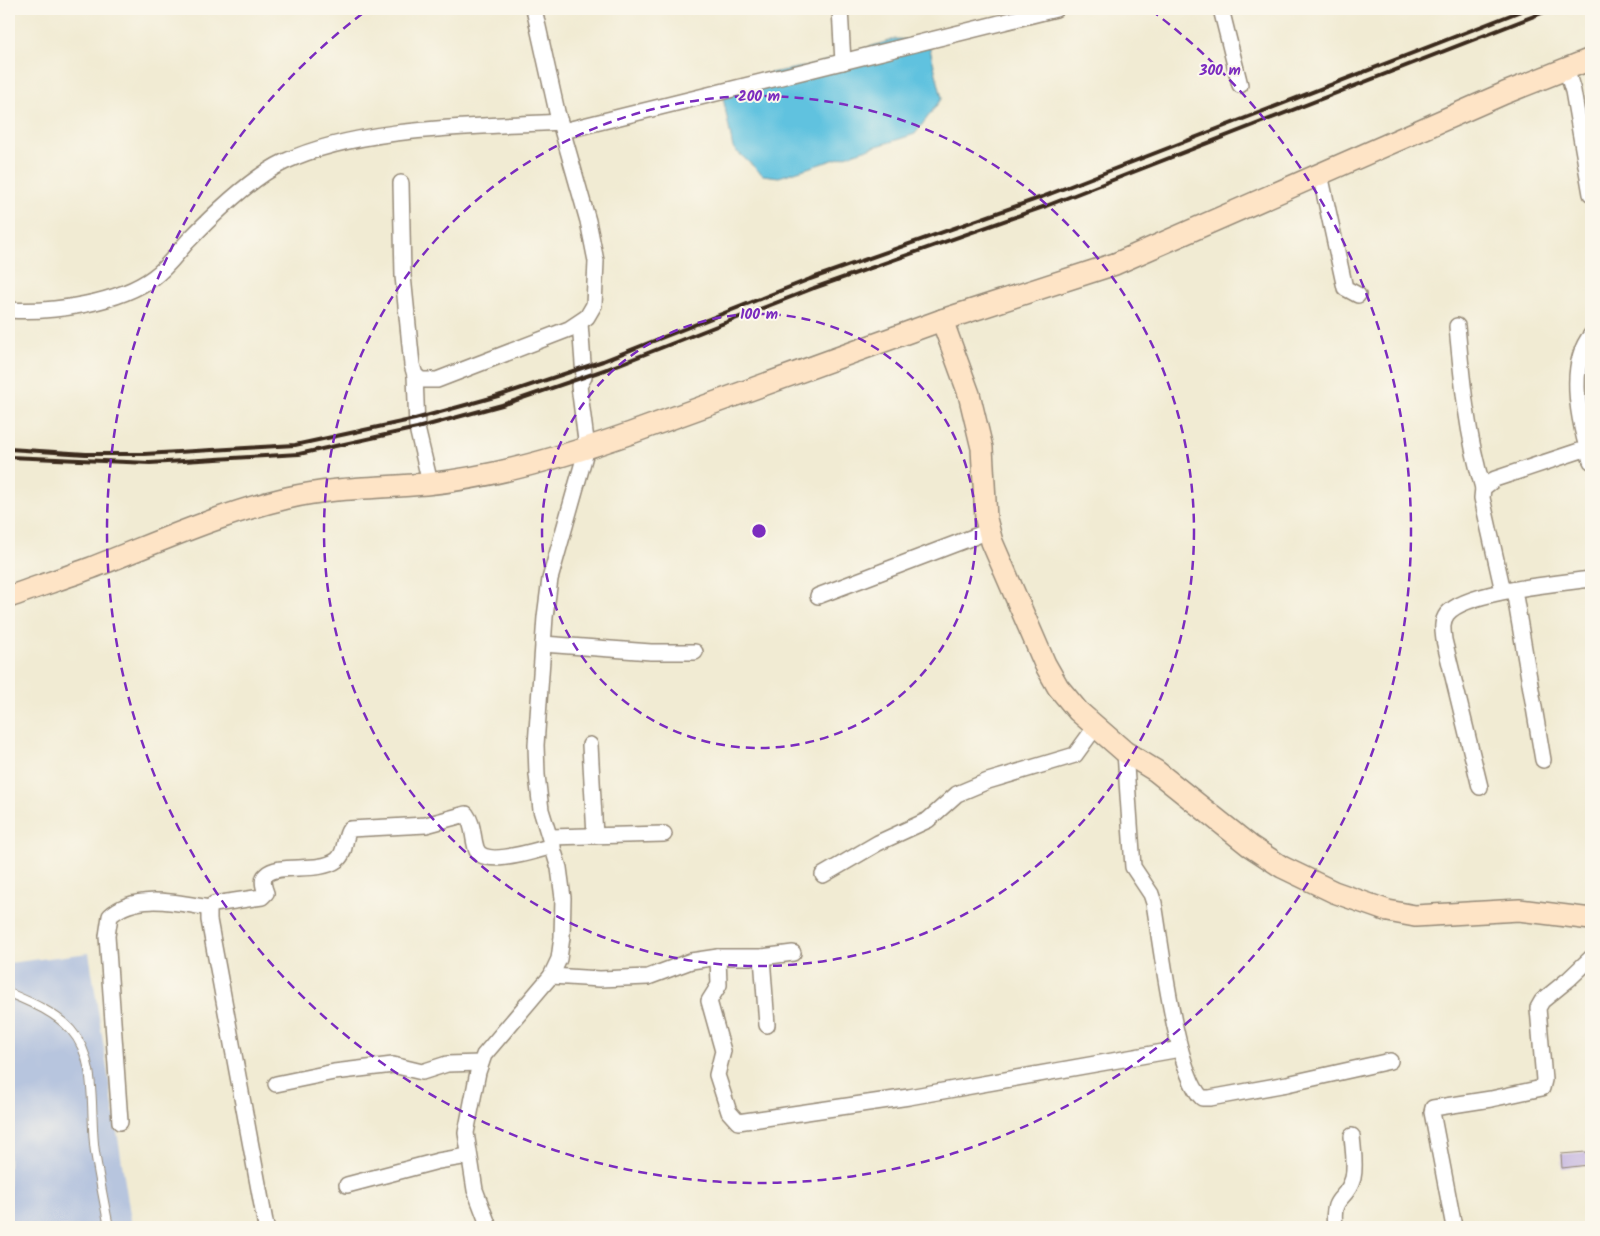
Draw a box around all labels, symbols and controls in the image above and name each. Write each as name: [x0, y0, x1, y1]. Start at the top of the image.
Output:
text: 300 m: [1198, 59, 1241, 83]
text: 200 m: [738, 85, 780, 109]
text: 100 m: [740, 303, 778, 327]
centre of rings: [750, 522, 768, 540]

